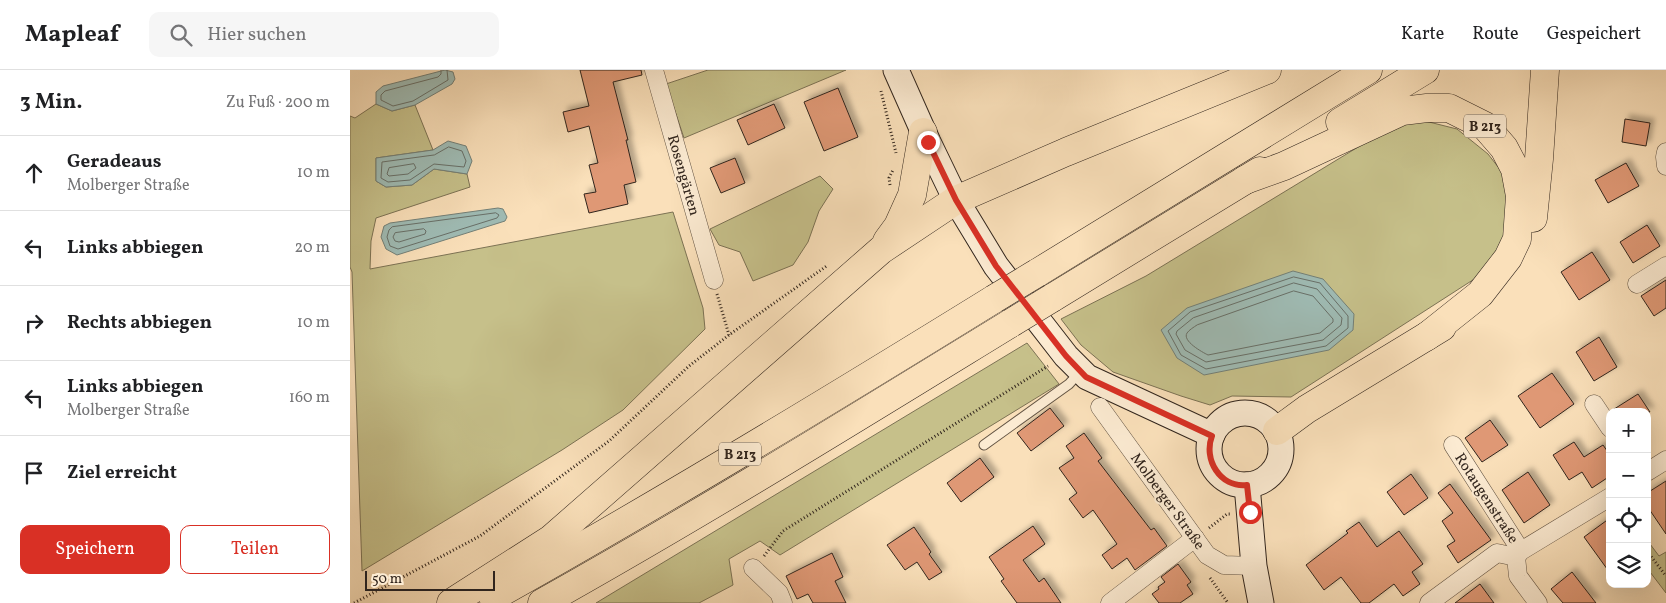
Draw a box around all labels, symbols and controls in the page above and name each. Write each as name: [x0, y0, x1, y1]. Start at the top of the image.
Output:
search box: [149, 12, 499, 57]
text: Mapleaf: [25, 18, 119, 52]
icon: search: [167, 21, 195, 49]
text: Hier suchen: [207, 22, 307, 48]
text: Karte: [1401, 22, 1444, 47]
text: Route: [1472, 22, 1519, 47]
text: Gespeichert: [1547, 22, 1641, 47]
text: 3 Min.: [20, 88, 82, 117]
text: Zu Fuß · 200 m: [226, 92, 330, 114]
road number: B 213: [1464, 114, 1506, 138]
route end: [917, 131, 940, 154]
street label: Rosengärten: [661, 133, 704, 218]
text: Geradeaus: [67, 149, 162, 175]
icon: ahead: [20, 159, 48, 187]
text: 10 m: [297, 162, 330, 184]
text: Molberger Straße: [67, 175, 190, 197]
icon: left: [20, 234, 48, 262]
text: Links abbiegen: [67, 235, 204, 261]
text: 20 m: [295, 237, 330, 259]
icon: right: [20, 309, 48, 337]
text: Rechts abbiegen: [67, 310, 212, 336]
text: 10 m: [297, 312, 330, 334]
text: Links abbiegen: [67, 374, 204, 400]
icon: left: [20, 384, 48, 412]
text: 160 m: [289, 387, 330, 409]
text: Molberger Straße: [67, 400, 190, 422]
map controls: [1606, 408, 1651, 588]
button: +: [1606, 408, 1651, 453]
road number: B 213: [719, 442, 761, 466]
street label: Molberger Straße: [1124, 449, 1209, 555]
street label: Rotaugenstraße: [1449, 449, 1523, 548]
button: −: [1606, 453, 1651, 498]
icon: arrive: [20, 459, 48, 487]
text: Ziel erreicht: [67, 460, 177, 486]
button: locate: [1606, 498, 1651, 543]
route start: [1239, 501, 1262, 524]
button: Speichern: [20, 525, 170, 574]
button: Teilen: [180, 525, 330, 574]
button: layers: [1606, 543, 1651, 588]
scale bar: [365, 568, 495, 591]
text: 50 m: [372, 570, 402, 589]

